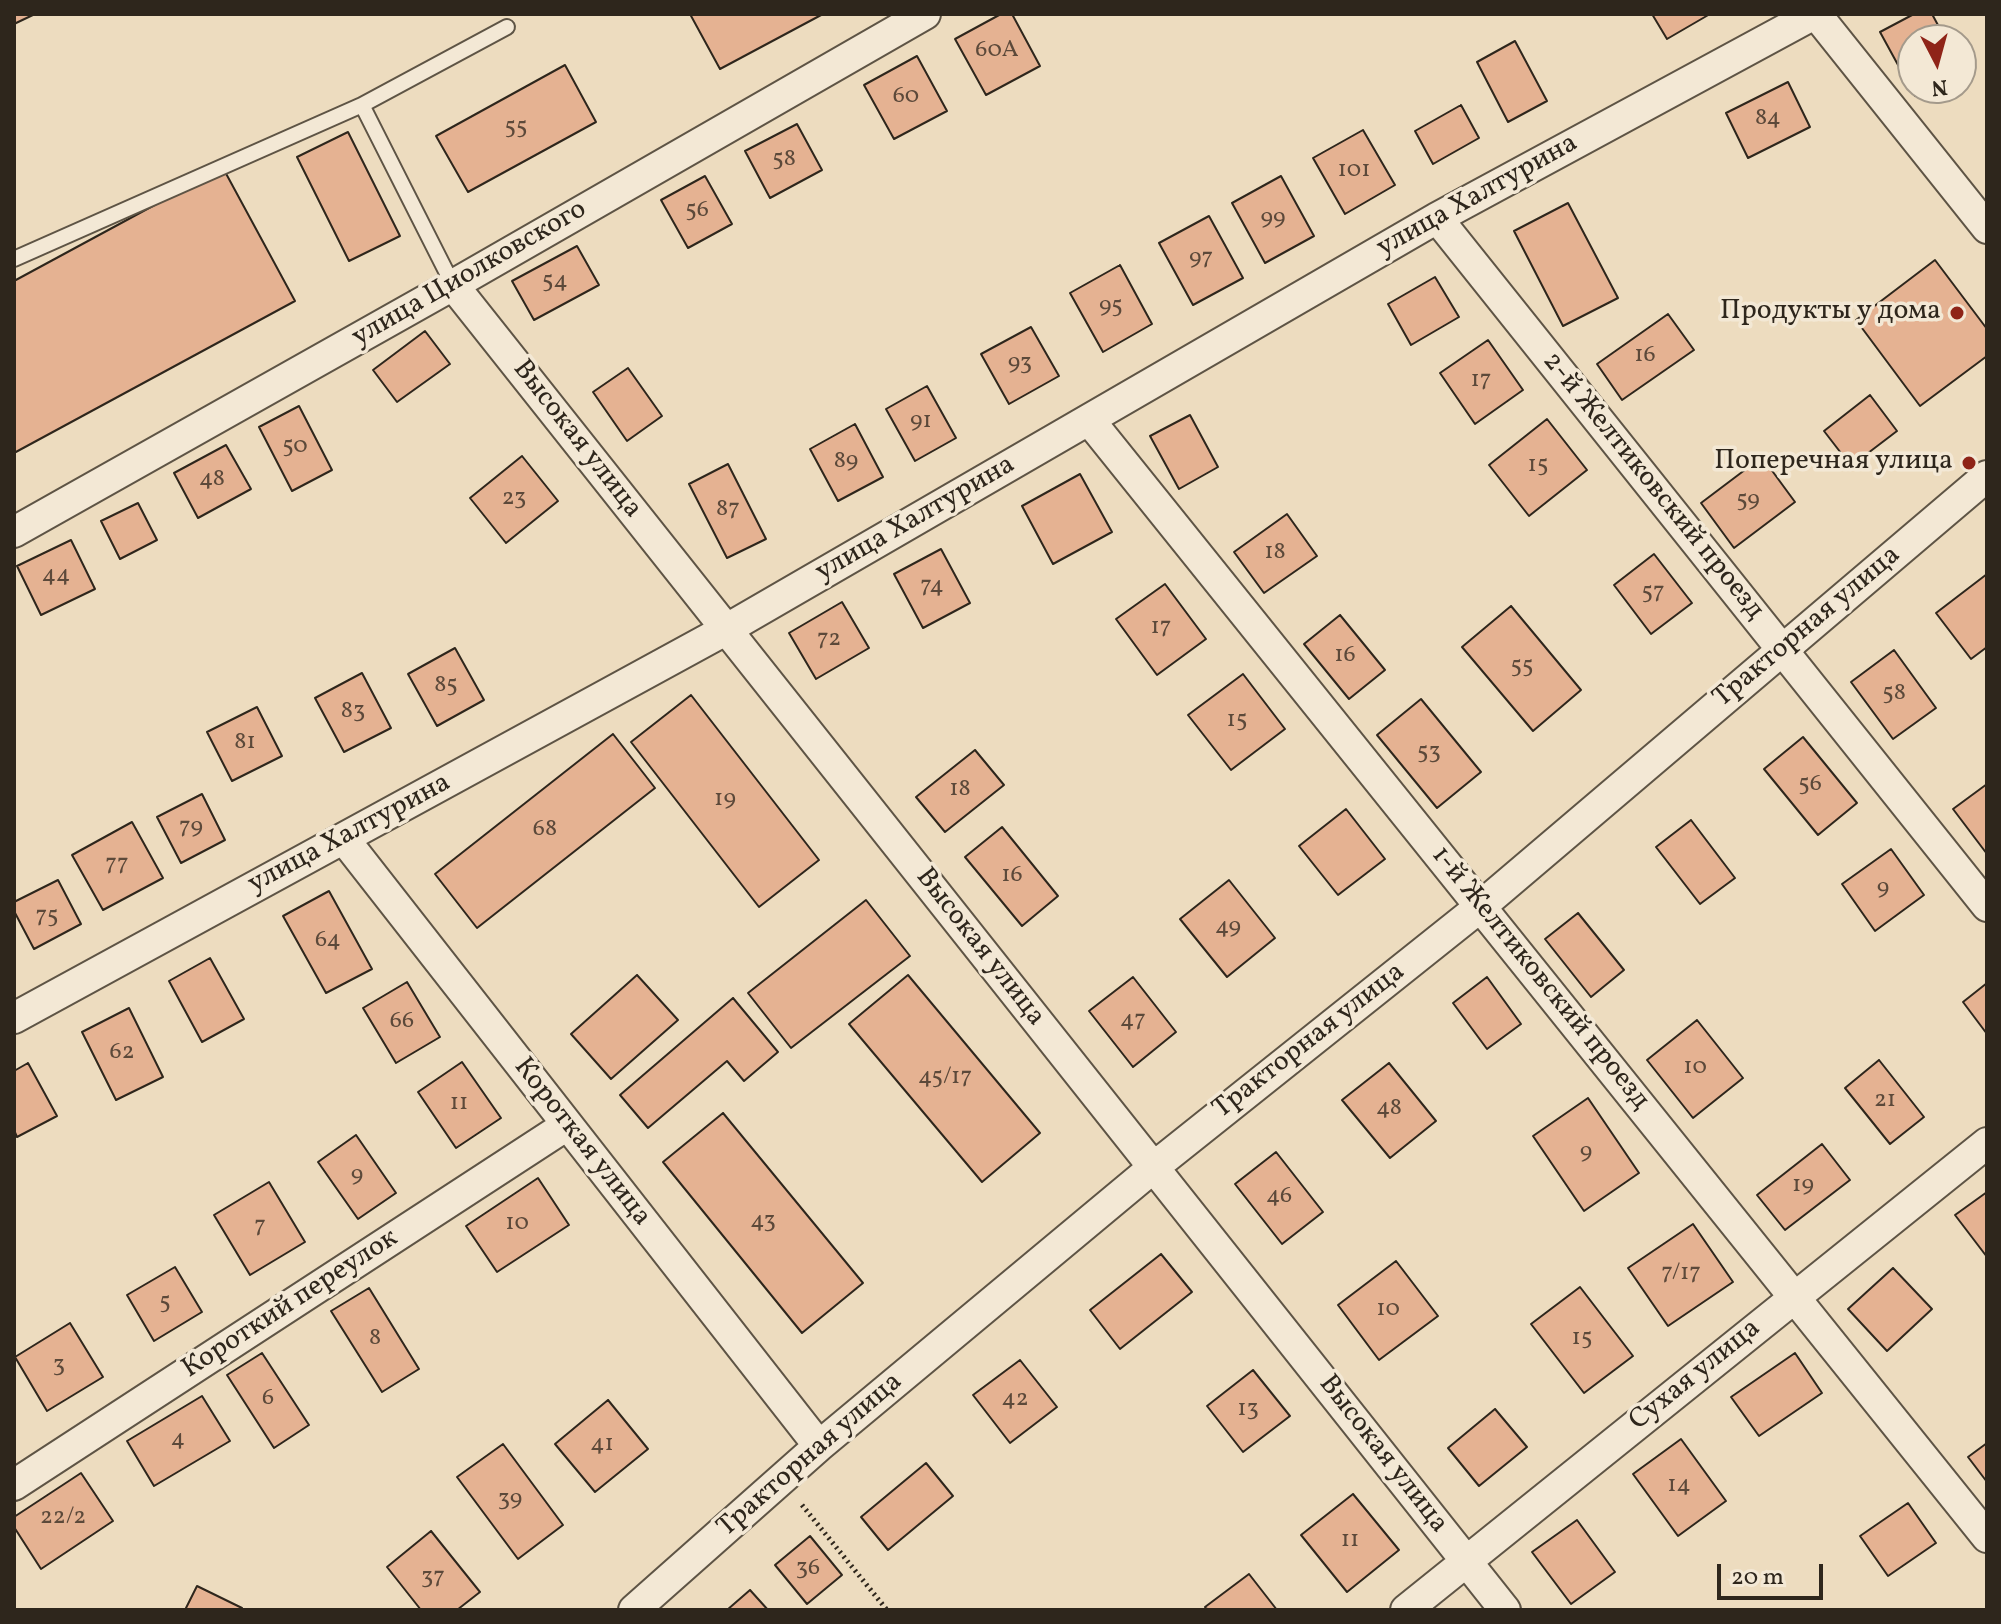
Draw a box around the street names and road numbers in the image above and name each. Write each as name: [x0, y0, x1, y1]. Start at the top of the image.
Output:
street label: улица Халтурина: [1372, 128, 1584, 266]
street label: улица Циолковского: [347, 194, 593, 356]
street label: 2-й Желтиковский проезд: [1534, 347, 1770, 627]
street label: Высокая улица: [504, 354, 648, 526]
street label: улица Халтурина: [810, 449, 1022, 591]
street label: Тракторная улица: [1707, 540, 1909, 716]
street label: улица Халтурина: [243, 767, 457, 903]
street label: 1-й Желтиковский проезд: [1422, 840, 1656, 1118]
street label: Высокая улица: [907, 862, 1051, 1034]
street label: Тракторная улица: [1207, 957, 1413, 1127]
street label: Короткая улица: [505, 1052, 657, 1234]
street label: Короткий переулок: [177, 1223, 405, 1387]
street label: Сухая улица: [1624, 1313, 1768, 1439]
street label: Тракторная улица: [712, 1366, 910, 1546]
street label: Высокая улица: [1310, 1369, 1454, 1541]

